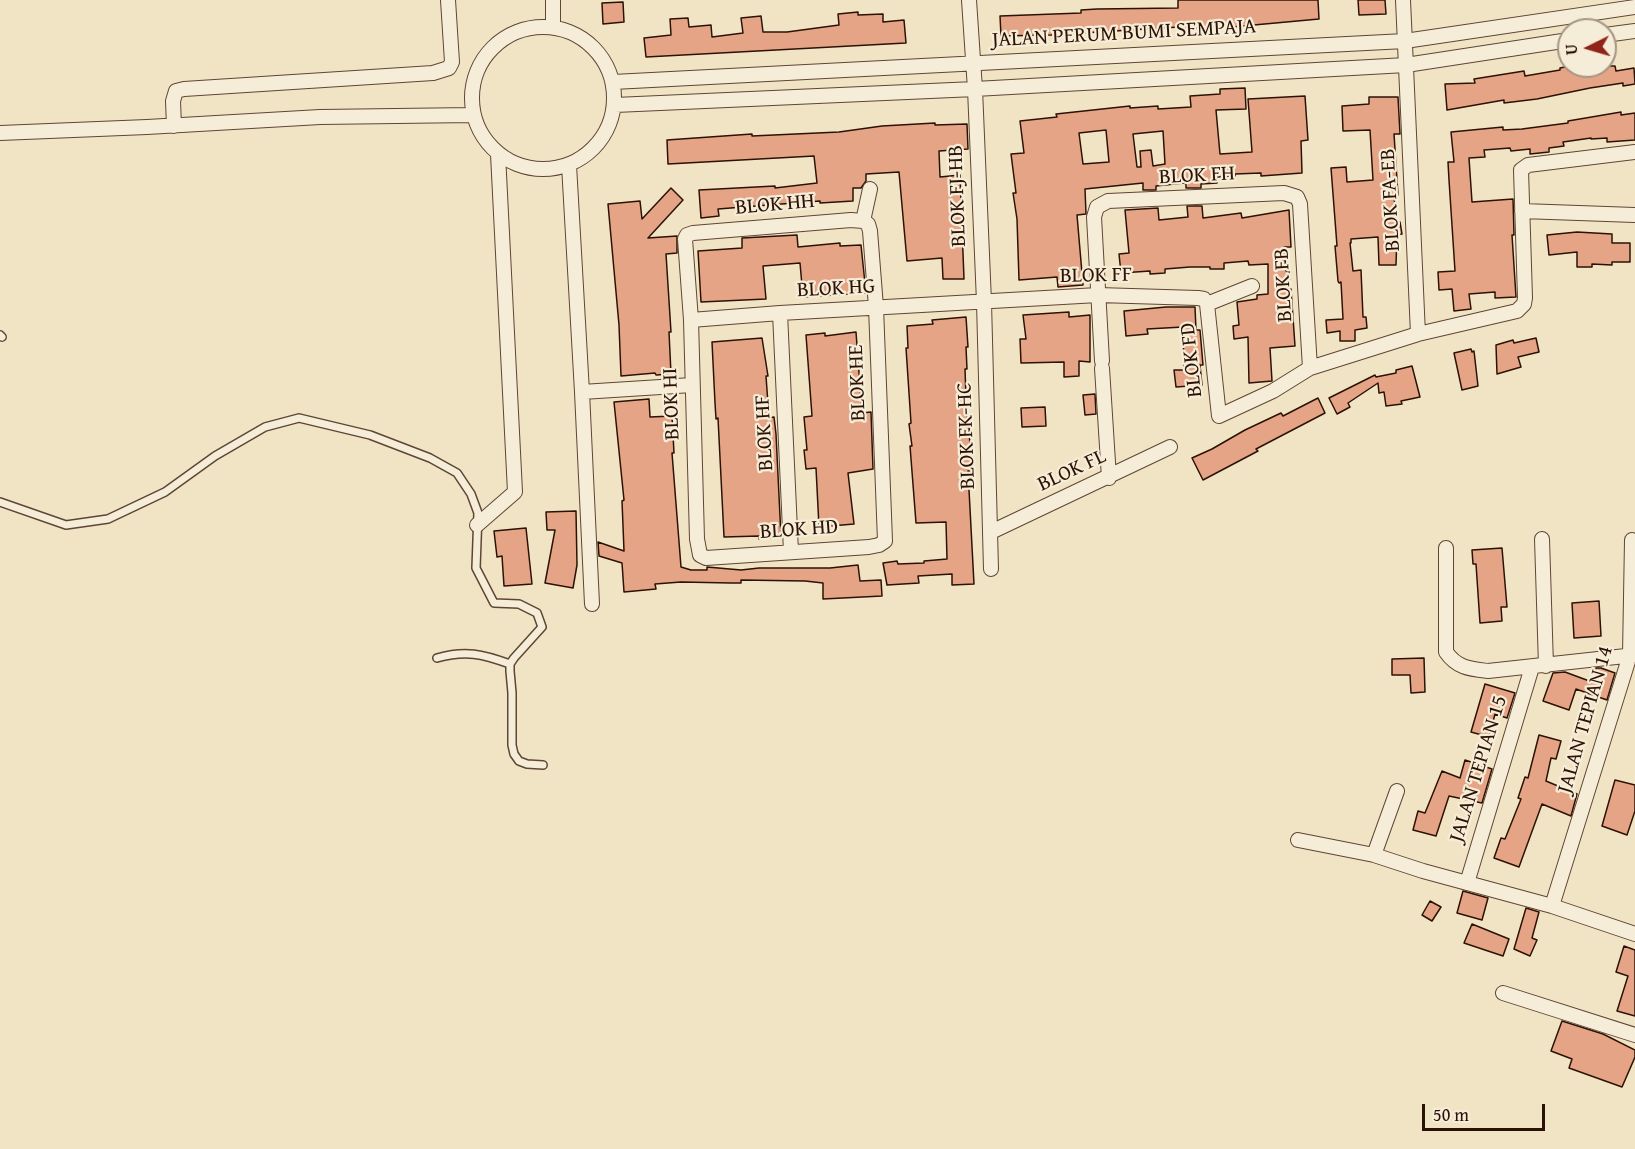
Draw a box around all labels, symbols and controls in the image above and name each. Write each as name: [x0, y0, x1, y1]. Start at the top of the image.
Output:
street label: JALAN PERUM BUMI SEMPAJA: [991, 14, 1257, 54]
north arrow: [1557, 18, 1617, 78]
text: U: [1559, 43, 1583, 56]
street label: BLOK FJ-HB: [944, 145, 972, 247]
street label: BLOK FA-EB: [1376, 148, 1406, 252]
street label: BLOK FH: [1158, 161, 1236, 191]
street label: BLOK HH: [734, 189, 816, 221]
street label: BLOK FB: [1269, 247, 1299, 323]
street label: BLOK FF: [1060, 263, 1132, 289]
street label: BLOK HG: [796, 274, 876, 304]
street label: BLOK FD: [1176, 321, 1208, 399]
street label: BLOK HE: [844, 344, 872, 422]
street label: BLOK HI: [658, 367, 686, 441]
street label: BLOK FK-HC: [953, 382, 981, 490]
street label: BLOK HF: [750, 394, 780, 472]
street label: BLOK FL: [1034, 444, 1110, 498]
street label: BLOK HD: [759, 515, 839, 545]
street label: JALAN TEPIAN 14: [1553, 643, 1619, 797]
street label: JALAN TEPIAN 15: [1445, 693, 1513, 845]
scale bar: [1425, 1092, 1548, 1130]
text: 50 m: [1433, 1101, 1469, 1128]

